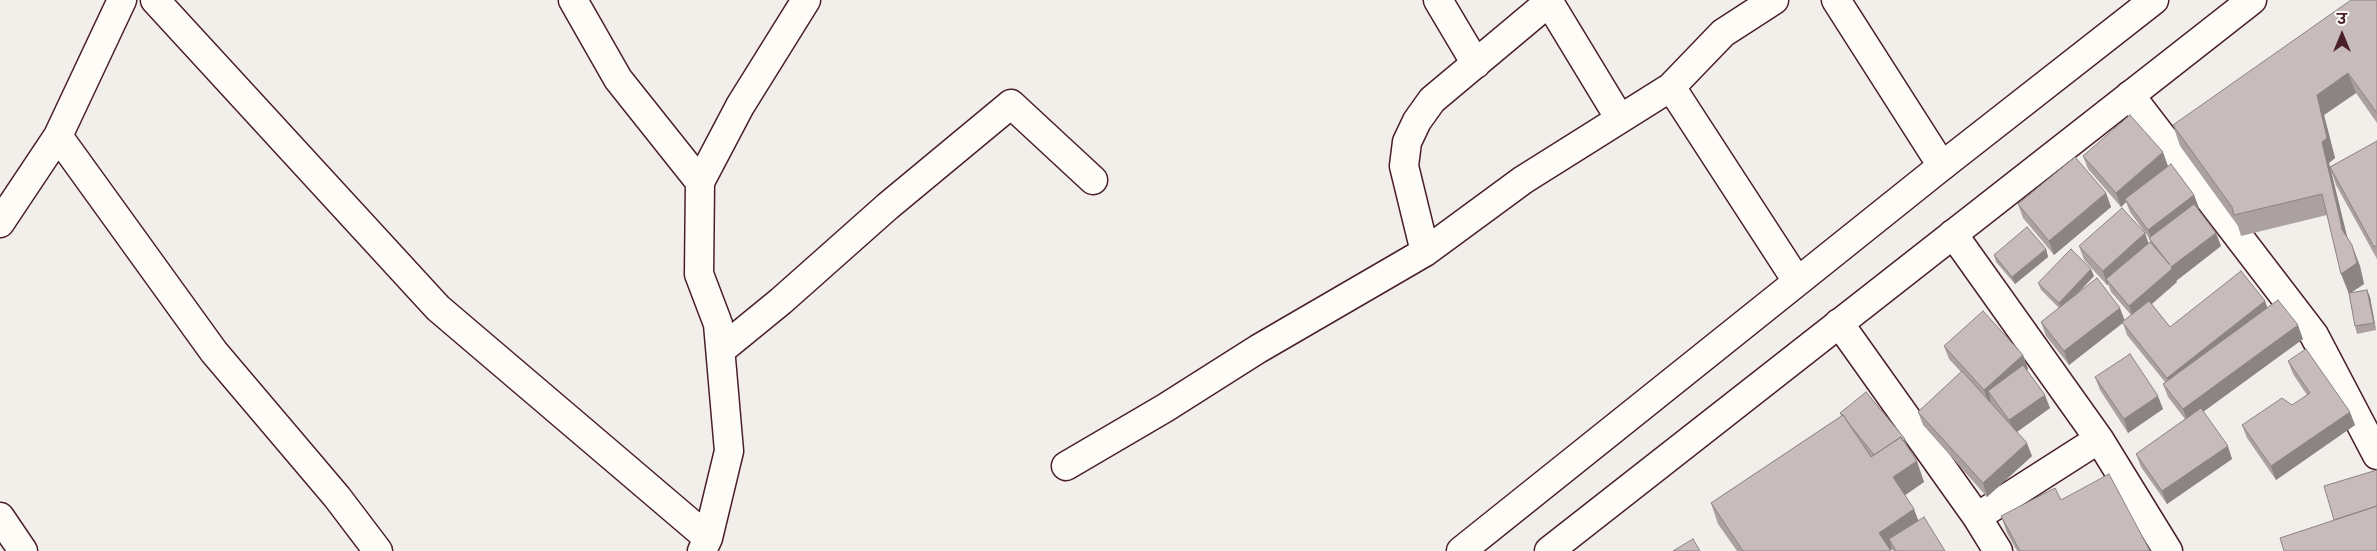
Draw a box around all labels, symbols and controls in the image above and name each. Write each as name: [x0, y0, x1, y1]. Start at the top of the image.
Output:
north arrow: [2317, 10, 2367, 60]
text: उ: [2337, 10, 2347, 30]

